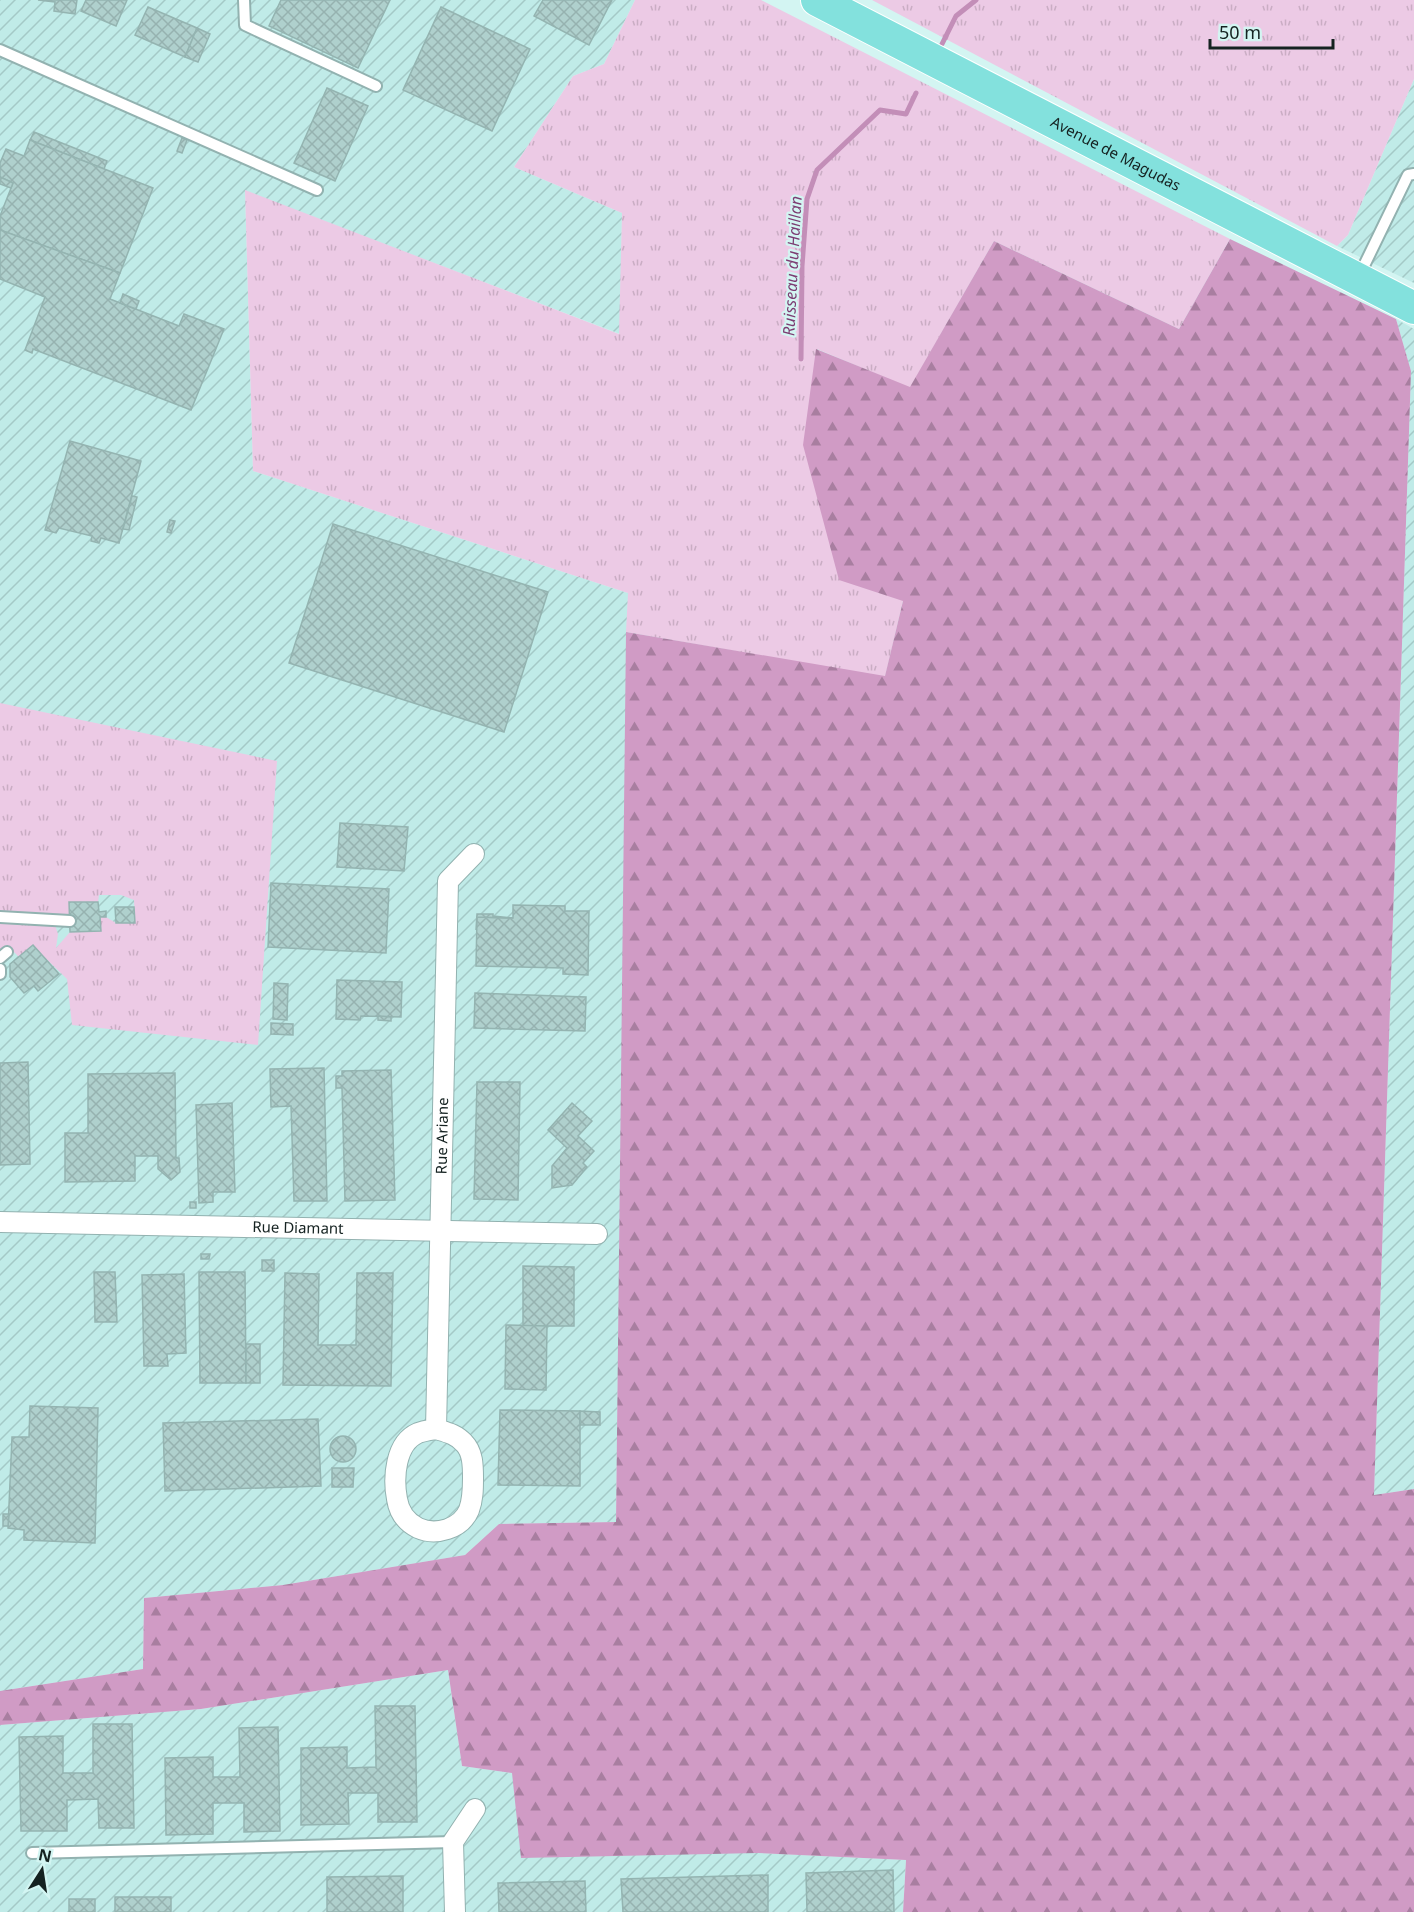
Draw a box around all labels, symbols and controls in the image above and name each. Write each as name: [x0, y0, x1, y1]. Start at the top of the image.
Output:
scale bar: [1210, 12, 1333, 50]
text: 50 m: [1219, 20, 1261, 44]
street label: Avenue de Magudas: [1048, 111, 1184, 195]
water label: Ruisseau du Haillan: [777, 195, 807, 337]
street label: Rue Ariane: [431, 1097, 452, 1174]
street label: Rue Diamant: [252, 1216, 344, 1238]
north arrow: [12, 1840, 72, 1900]
text: N: [36, 1843, 54, 1867]

